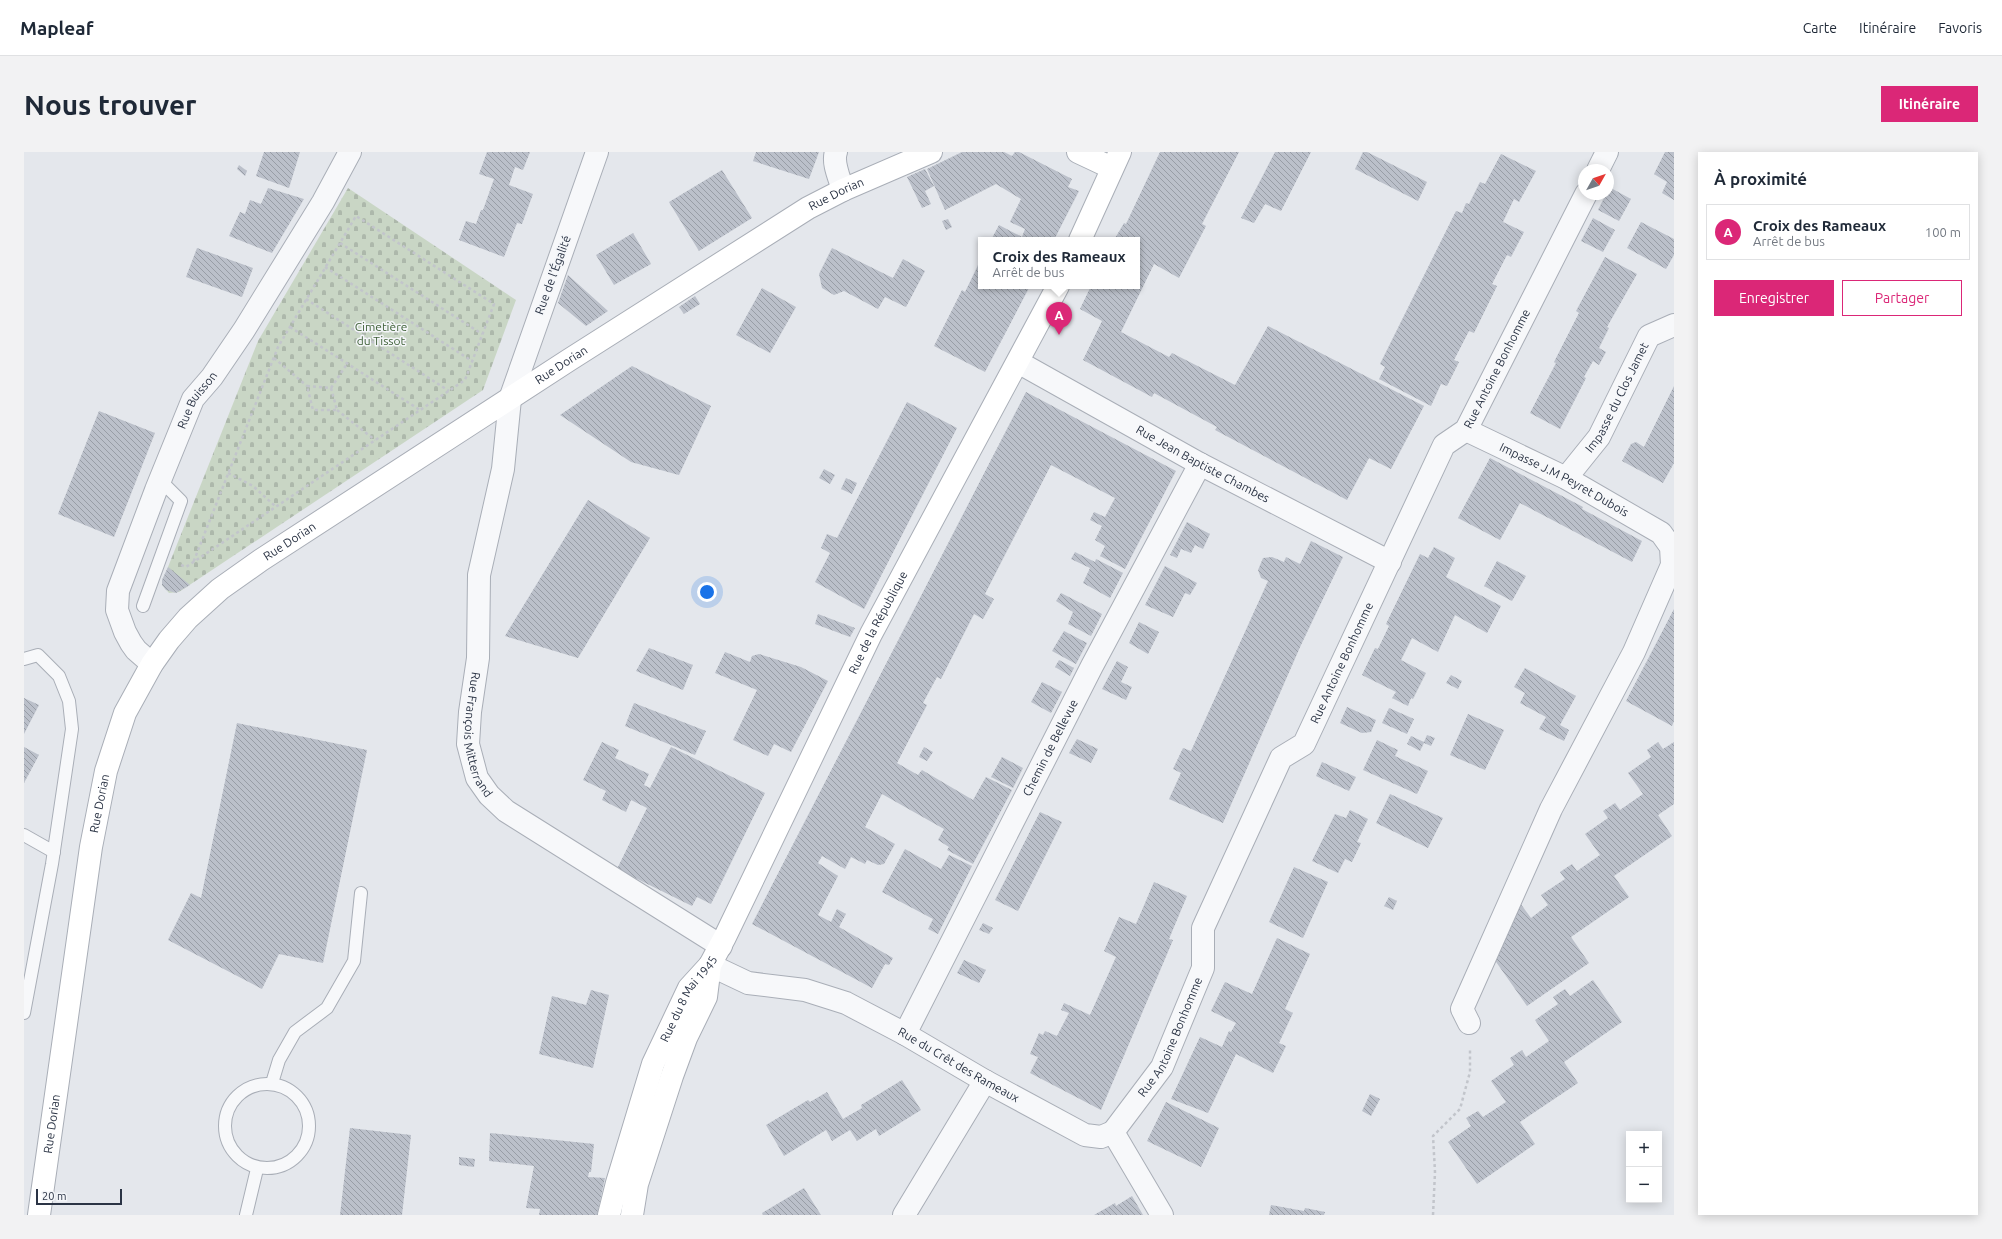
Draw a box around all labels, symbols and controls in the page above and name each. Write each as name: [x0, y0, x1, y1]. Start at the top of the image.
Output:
text: Mapleaf: [20, 17, 93, 39]
text: Carte: [1803, 20, 1837, 36]
text: Itinéraire: [1859, 20, 1916, 36]
text: Favoris: [1938, 20, 1982, 36]
button: Itinéraire: [1881, 86, 1978, 122]
text: Nous trouver: [24, 89, 197, 120]
north arrow: [1578, 164, 1614, 200]
text: À proximité: [1714, 169, 1807, 188]
street label: Rue Dorian: [806, 175, 866, 213]
text: Croix des Rameaux: [1753, 217, 1886, 234]
text: A: [1723, 225, 1733, 239]
text: 100 m: [1925, 225, 1961, 239]
street label: Rue de l'Égalité: [532, 234, 573, 316]
text: Arrêt de bus: [1753, 234, 1825, 248]
popup: [978, 237, 1140, 289]
text: Croix des Rameaux: [992, 248, 1126, 265]
text: Arrêt de bus: [992, 265, 1064, 279]
button: Enregistrer: [1714, 280, 1834, 316]
button: Partager: [1842, 280, 1962, 316]
pin: A: [1046, 302, 1072, 335]
street label: Rue Antoine Bonhomme: [1461, 307, 1532, 430]
park label: Cimetière du Tissot: [355, 320, 407, 347]
street label: Impasse du Clos Jamet: [1582, 340, 1651, 455]
street label: Rue Dorian: [532, 343, 590, 386]
street label: Rue Buisson: [175, 369, 220, 431]
street label: Rue Jean Baptiste Chambes: [1134, 423, 1272, 505]
street label: Impasse J.M Peyret Dubois: [1498, 440, 1631, 519]
street label: Rue Dorian: [261, 519, 318, 563]
street label: Rue de la République: [846, 569, 910, 676]
your location: [697, 582, 717, 602]
street label: Rue Antoine Bonhomme: [1308, 600, 1375, 725]
street label: Rue François Mitterrand: [462, 671, 495, 799]
street label: Chemin de Bellevue: [1020, 697, 1080, 798]
street label: Rue Dorian: [87, 773, 111, 834]
street label: Rue du 8 Mai 1945: [657, 954, 720, 1044]
street label: Rue Antoine Bonhomme: [1135, 975, 1205, 1099]
street label: Rue du Crêt des Rameaux: [896, 1025, 1022, 1104]
street label: Rue Dorian: [41, 1093, 62, 1154]
map controls: [1626, 1131, 1662, 1203]
button: +: [1626, 1131, 1662, 1167]
button: −: [1626, 1167, 1662, 1203]
scale bar: [36, 1187, 122, 1206]
text: 20 m: [42, 1190, 66, 1202]

